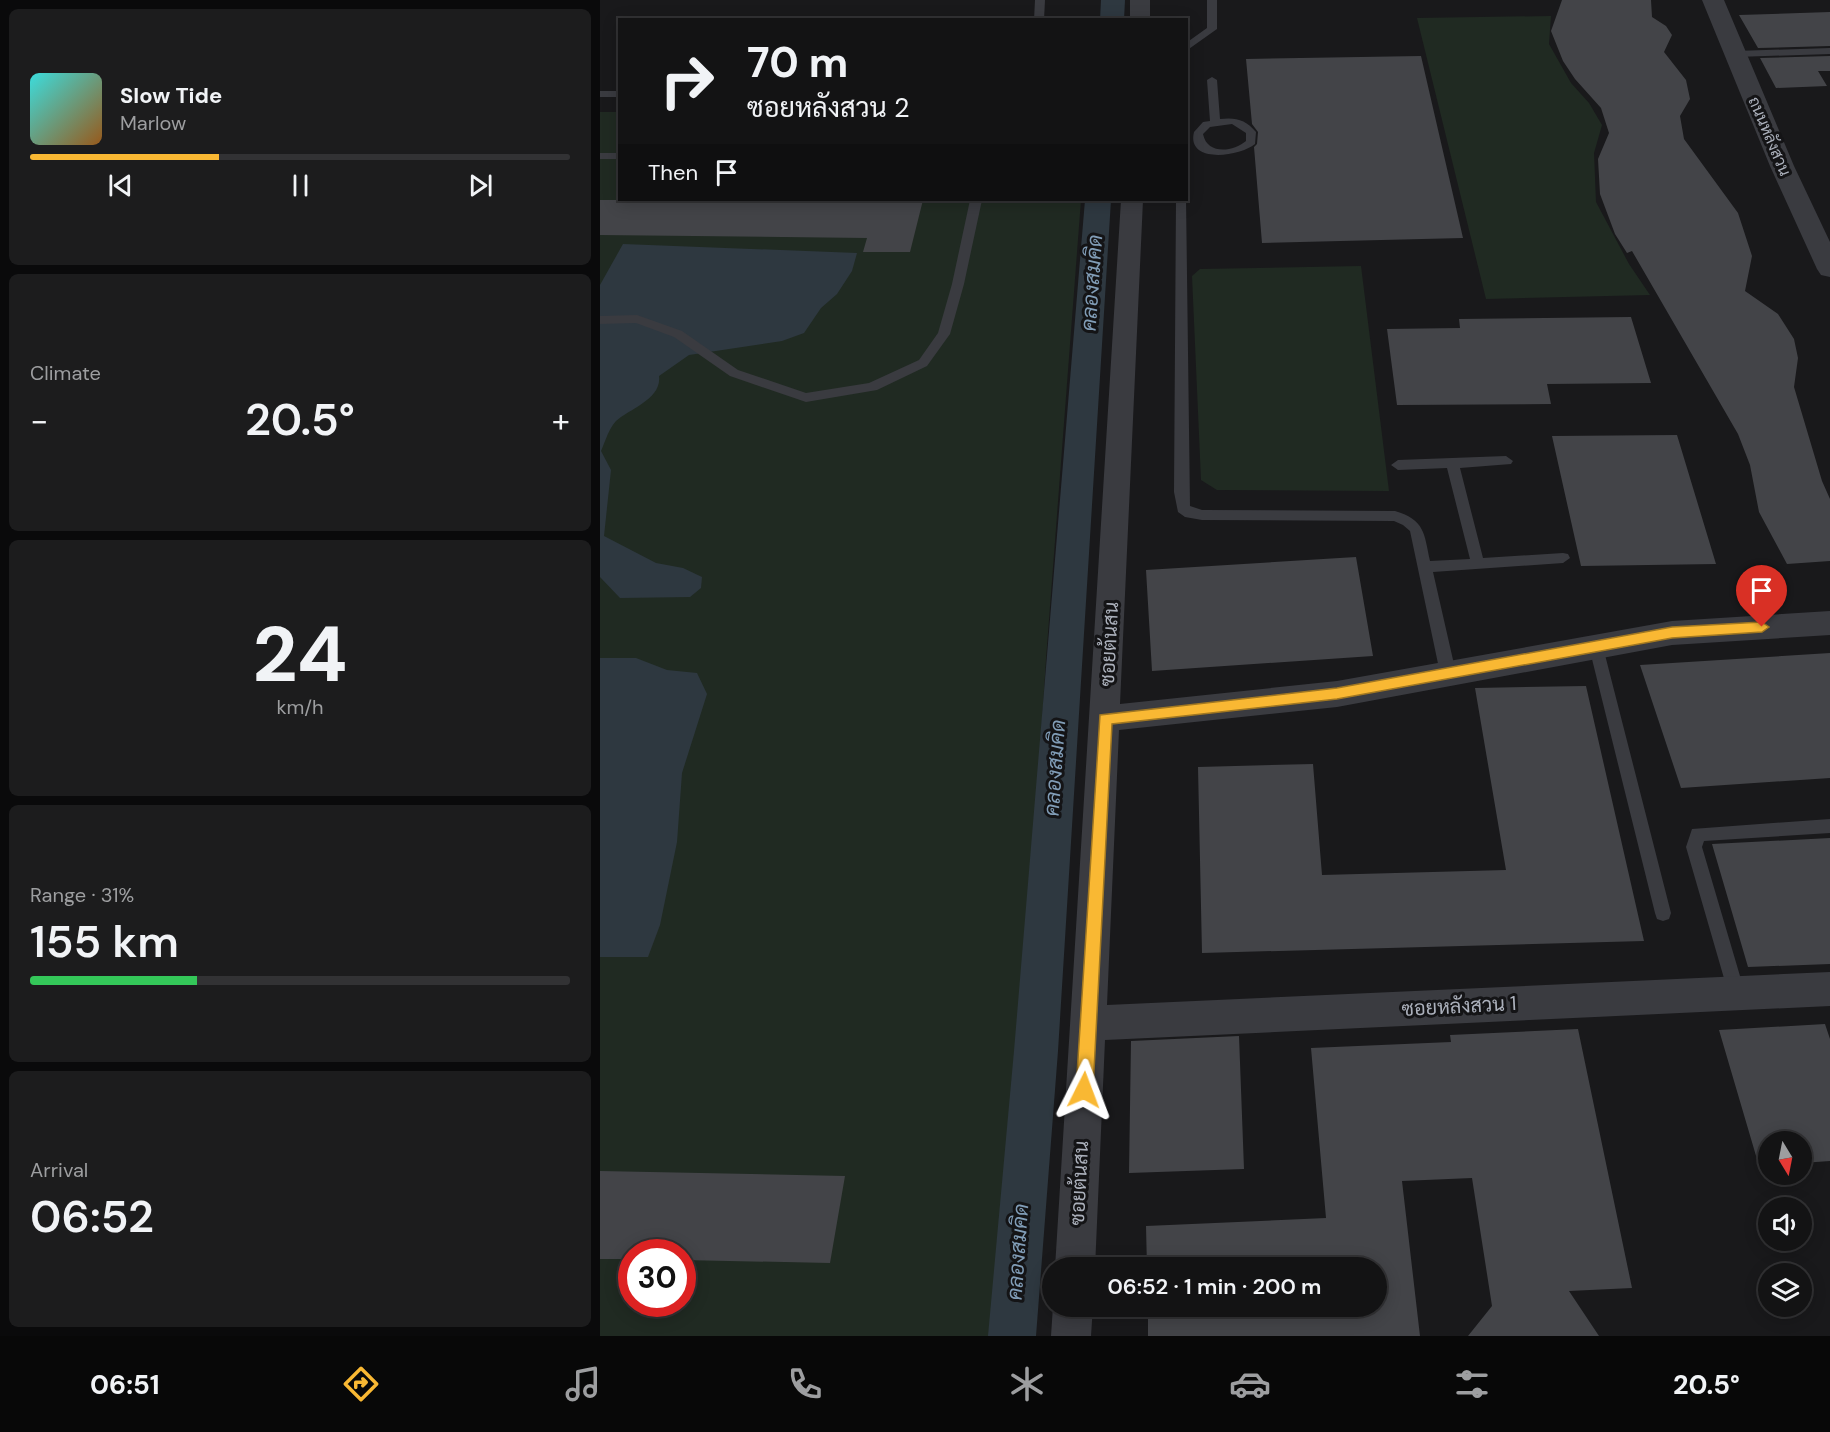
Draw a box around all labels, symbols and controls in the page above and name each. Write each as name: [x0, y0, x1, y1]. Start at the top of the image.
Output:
text: 70 m: [747, 35, 848, 90]
icon: right: [648, 42, 726, 120]
text: Slow Tide: [120, 81, 222, 110]
text: ซอยหลังสวน 2: [747, 90, 909, 125]
street label: ถนนหลังสวน: [1743, 93, 1796, 179]
text: Marlow: [120, 110, 186, 136]
icon: arrive: [710, 156, 743, 189]
text: Then: [648, 158, 698, 187]
icon: previous: [104, 169, 137, 202]
icon: pause: [284, 169, 317, 202]
icon: next: [464, 169, 497, 202]
water label: คลองสมคิด: [1075, 234, 1109, 332]
text: Climate: [30, 360, 101, 386]
text: 20.5°: [245, 390, 355, 449]
text: −: [30, 399, 48, 442]
text: +: [552, 399, 570, 442]
pin: [1736, 565, 1787, 627]
icon: arrive: [1745, 574, 1778, 607]
street label: ซอยต้นสน: [1094, 601, 1124, 687]
text: 24: [252, 604, 348, 705]
text: km/h: [276, 694, 324, 720]
water label: คลองสมคิด: [1038, 719, 1072, 817]
text: Range · 31%: [30, 882, 134, 908]
text: 155 km: [30, 912, 179, 971]
street label: ซอยหลังสวน 1: [1401, 990, 1517, 1022]
position arrow: [1052, 1058, 1116, 1122]
north arrow: [1758, 1131, 1812, 1185]
map controls: [1758, 1131, 1812, 1317]
street label: ซอยต้นสน: [1064, 1140, 1094, 1226]
text: Arrival: [30, 1157, 88, 1183]
text: 06:52: [30, 1187, 154, 1246]
button: sound: [1758, 1197, 1812, 1251]
water label: คลองสมคิด: [1001, 1203, 1035, 1301]
speed limit sign: 30: [618, 1239, 696, 1317]
button: layers: [1758, 1263, 1812, 1317]
text: 06:52 · 1 min · 200 m: [1108, 1272, 1321, 1301]
icon: directions: [340, 1363, 382, 1405]
icon: music: [562, 1363, 604, 1405]
icon: phone: [784, 1363, 826, 1405]
icon: climate: [1006, 1363, 1048, 1405]
icon: car: [1229, 1363, 1271, 1405]
icon: filters: [1451, 1363, 1493, 1405]
text: 06:51: [90, 1367, 160, 1402]
text: 20.5°: [1673, 1367, 1740, 1402]

